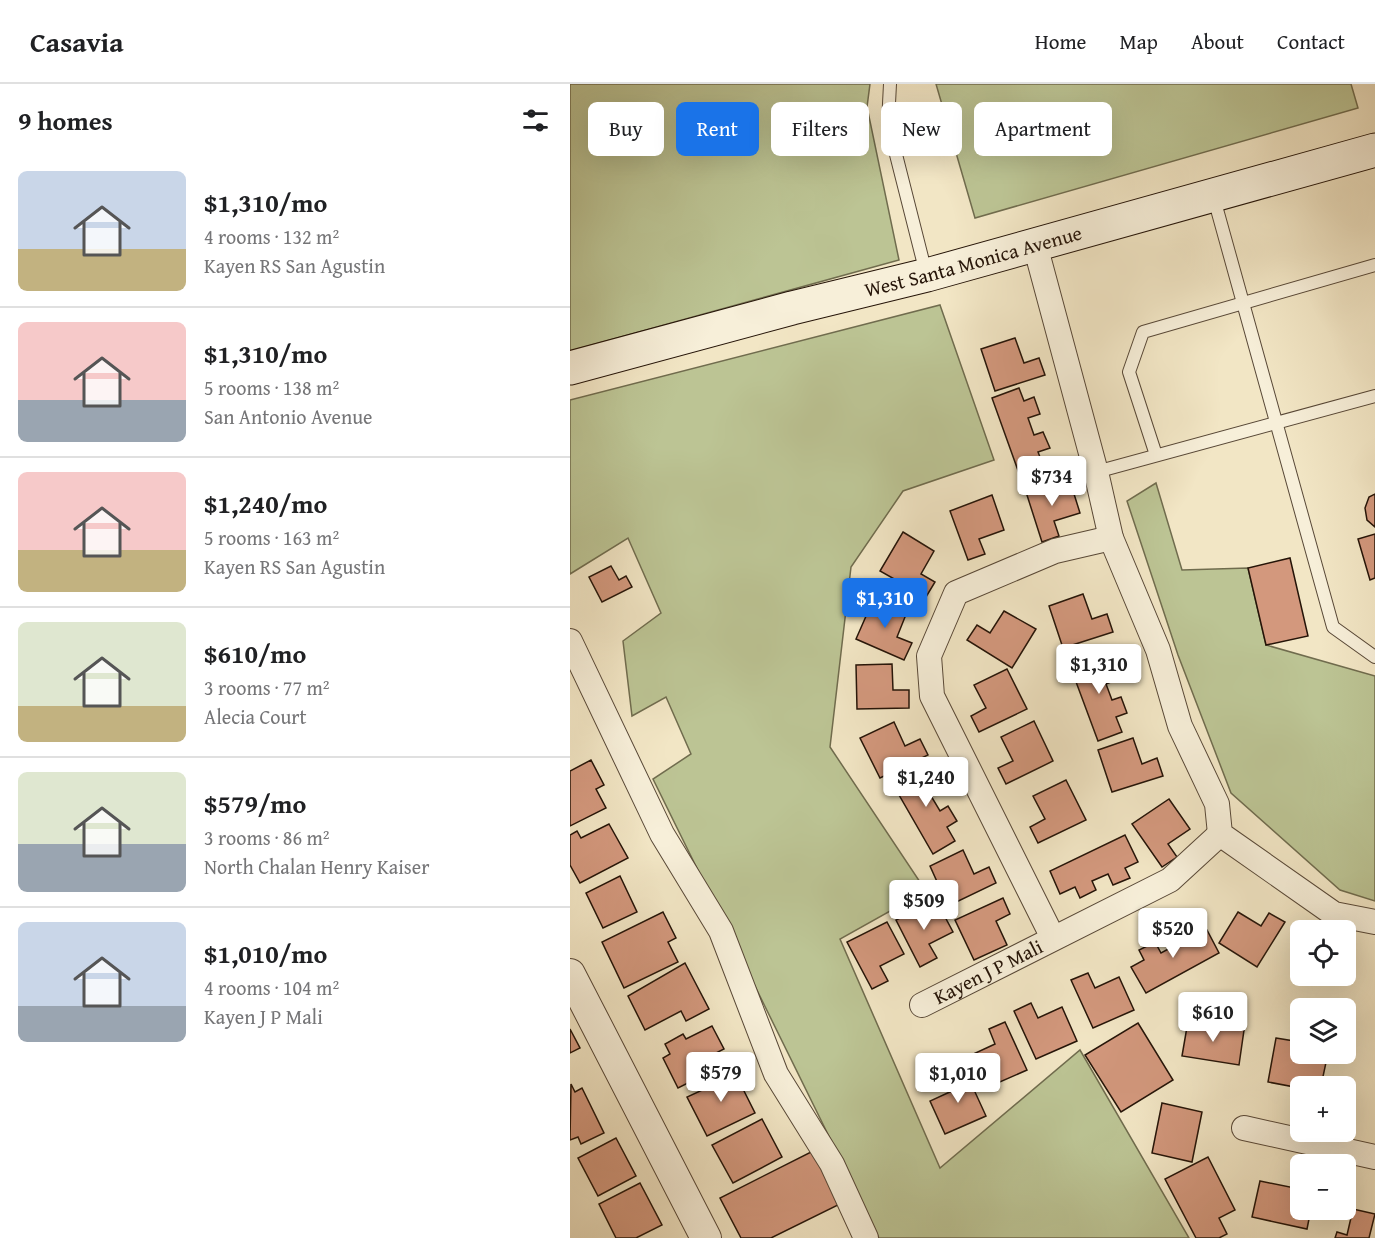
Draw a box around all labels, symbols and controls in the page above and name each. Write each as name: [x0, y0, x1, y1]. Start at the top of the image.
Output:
text: Casavia: [30, 21, 124, 62]
text: Home: [1035, 26, 1086, 57]
text: Map: [1119, 26, 1158, 57]
text: About: [1191, 26, 1244, 57]
text: Contact: [1277, 26, 1345, 57]
text: 9 homes: [18, 101, 113, 140]
chip: Buy: [588, 102, 664, 156]
chip: Rent: [676, 102, 759, 156]
chip: Filters: [771, 102, 869, 156]
chip: New: [881, 102, 962, 156]
chip: Apartment: [974, 102, 1112, 156]
icon: filters: [519, 104, 552, 137]
text: $1,310/mo: [204, 183, 327, 222]
icon: home: [66, 195, 138, 267]
street label: West Santa Monica Avenue: [861, 218, 1085, 304]
text: 4 rooms · 132 m²: [204, 222, 339, 251]
text: Kayen RS San Agustin: [204, 251, 385, 280]
text: $1,310/mo: [204, 334, 327, 373]
icon: home: [66, 346, 138, 418]
text: 5 rooms · 138 m²: [204, 373, 339, 402]
text: San Antonio Avenue: [204, 402, 372, 431]
pin: $734: [1016, 456, 1088, 507]
text: $734: [1031, 461, 1073, 490]
text: $1,240/mo: [204, 484, 327, 523]
icon: home: [66, 496, 138, 568]
text: 5 rooms · 163 m²: [204, 523, 339, 552]
text: Kayen RS San Agustin: [204, 552, 385, 581]
pin: $1,310: [836, 578, 934, 629]
text: $1,310: [856, 583, 914, 612]
text: $610/mo: [204, 634, 306, 673]
pin: $1,310: [1050, 644, 1148, 695]
icon: home: [66, 646, 138, 718]
text: $1,310: [1070, 649, 1128, 678]
text: 3 rooms · 77 m²: [204, 673, 330, 702]
text: Alecia Court: [204, 702, 307, 731]
pin: $1,240: [877, 757, 975, 808]
text: $1,240: [897, 762, 955, 791]
text: $579/mo: [204, 784, 306, 823]
icon: home: [66, 796, 138, 868]
text: 3 rooms · 86 m²: [204, 823, 330, 852]
text: North Chalan Henry Kaiser: [204, 852, 429, 881]
pin: $509: [888, 880, 960, 931]
text: $509: [903, 885, 945, 914]
pin: $520: [1137, 908, 1209, 959]
text: $520: [1152, 913, 1194, 942]
map controls: [1290, 920, 1356, 1220]
button: locate: [1290, 920, 1356, 986]
street label: Kayen J P Mali: [928, 931, 1048, 1011]
text: $1,010/mo: [204, 934, 327, 973]
icon: home: [66, 946, 138, 1018]
text: 4 rooms · 104 m²: [204, 973, 339, 1002]
pin: $610: [1177, 992, 1249, 1043]
text: $610: [1192, 997, 1234, 1026]
button: layers: [1290, 998, 1356, 1064]
text: Kayen J P Mali: [204, 1002, 323, 1031]
pin: $579: [685, 1052, 757, 1103]
pin: $1,010: [909, 1053, 1007, 1104]
text: $579: [700, 1057, 742, 1086]
text: $1,010: [929, 1058, 987, 1087]
button: +: [1290, 1076, 1356, 1142]
button: −: [1290, 1154, 1356, 1220]

